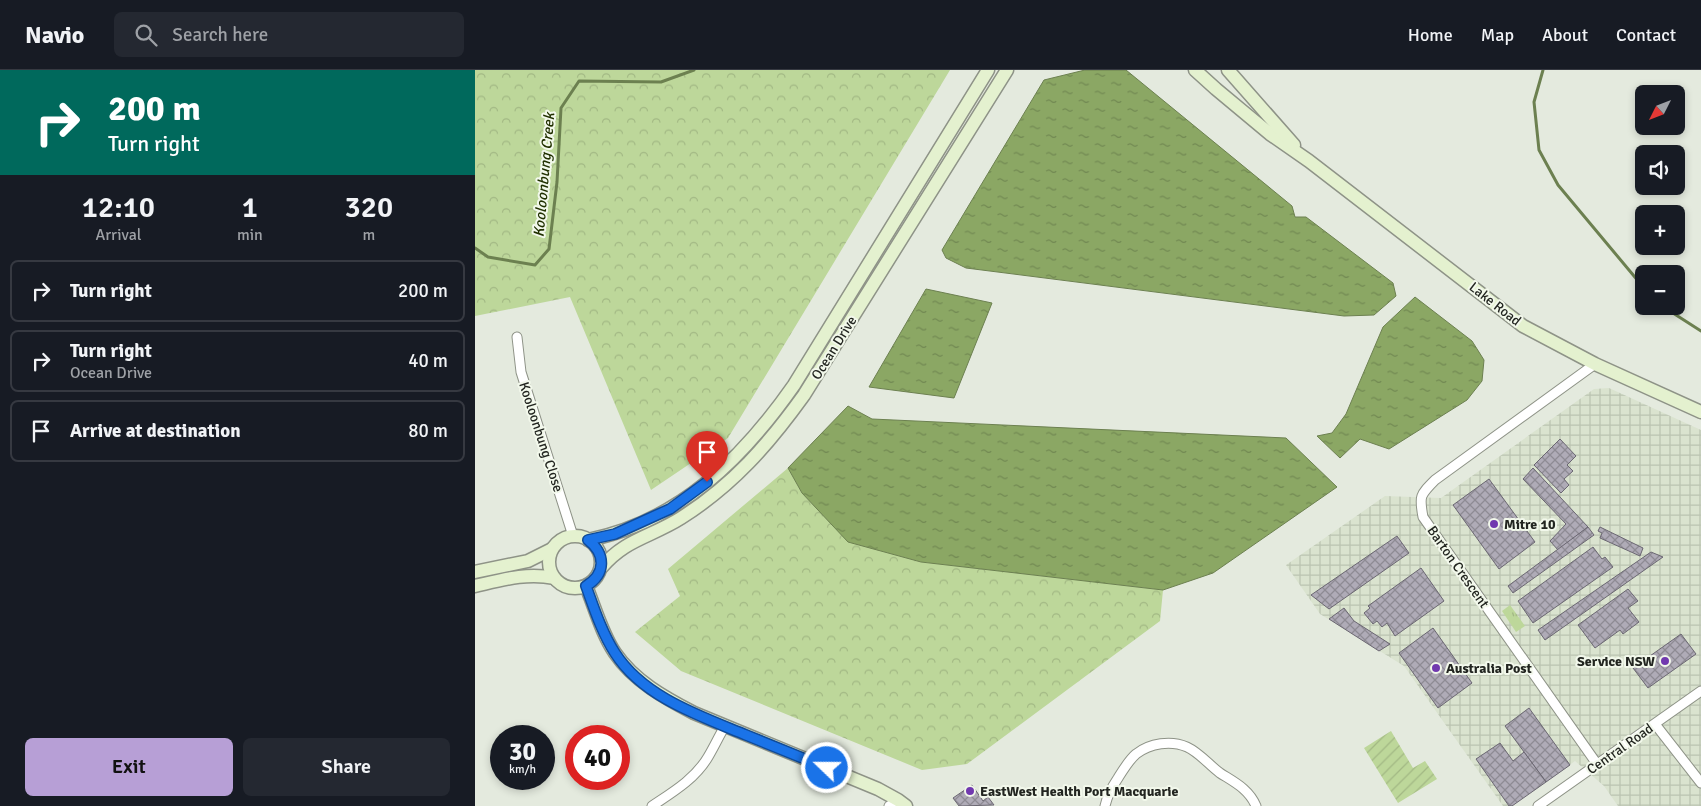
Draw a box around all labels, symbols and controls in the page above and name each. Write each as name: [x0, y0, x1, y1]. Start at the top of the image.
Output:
search box: [114, 12, 464, 57]
text: Navio: [25, 20, 84, 50]
icon: search: [132, 21, 160, 49]
text: Search here: [172, 23, 268, 47]
text: Home: [1408, 24, 1453, 46]
text: Map: [1481, 24, 1514, 46]
text: About: [1542, 24, 1588, 46]
text: Contact: [1616, 24, 1676, 46]
north arrow: [1635, 85, 1685, 135]
map controls: [1635, 85, 1685, 315]
text: 200 m: [108, 87, 201, 130]
icon: right: [25, 90, 90, 155]
water label: Kooloonbung Creek: [530, 111, 559, 238]
text: Turn right: [108, 130, 200, 157]
button: sound: [1635, 145, 1685, 195]
text: 12:10: [82, 189, 155, 226]
text: 1: [242, 189, 258, 226]
text: 320: [345, 189, 393, 226]
button: +: [1635, 205, 1685, 255]
text: Arrival: [95, 225, 141, 245]
text: min: [237, 225, 263, 245]
text: m: [362, 225, 375, 245]
button: −: [1635, 265, 1685, 315]
icon: right: [27, 277, 55, 305]
text: Turn right: [70, 279, 152, 303]
text: 200 m: [398, 279, 448, 303]
street label: Lake Road: [1466, 279, 1524, 329]
street label: Ocean Drive: [808, 313, 860, 383]
text: Turn right: [70, 339, 152, 363]
icon: right: [27, 347, 55, 375]
text: 40 m: [408, 349, 448, 373]
text: Ocean Drive: [70, 363, 152, 383]
street label: Kooloonbung Close: [515, 380, 567, 494]
icon: arrive: [27, 417, 55, 445]
text: Arrive at destination: [70, 419, 241, 443]
text: 80 m: [408, 419, 448, 443]
pin: [686, 431, 728, 482]
icon: arrive: [693, 438, 721, 466]
place label: Mitre 10: [1504, 516, 1556, 533]
marker: Mitre 10: [1488, 518, 1500, 530]
street label: Barton Crescent: [1423, 523, 1493, 611]
place label: Service NSW: [1577, 653, 1655, 670]
marker: Service NSW: [1659, 655, 1671, 667]
place label: Australia Post: [1446, 660, 1533, 677]
marker: Australia Post: [1430, 662, 1442, 674]
street label: Central Road: [1584, 720, 1656, 778]
speed limit sign: 40: [565, 725, 630, 790]
text: 30: [509, 736, 536, 767]
button: Exit: [25, 738, 233, 796]
button: Share: [243, 738, 450, 796]
position arrow: [800, 741, 852, 793]
text: km/h: [509, 762, 536, 777]
place label: EastWest Health Port Macquarie: [980, 783, 1178, 800]
marker: EastWest Health Port Macquarie: [964, 785, 976, 797]

